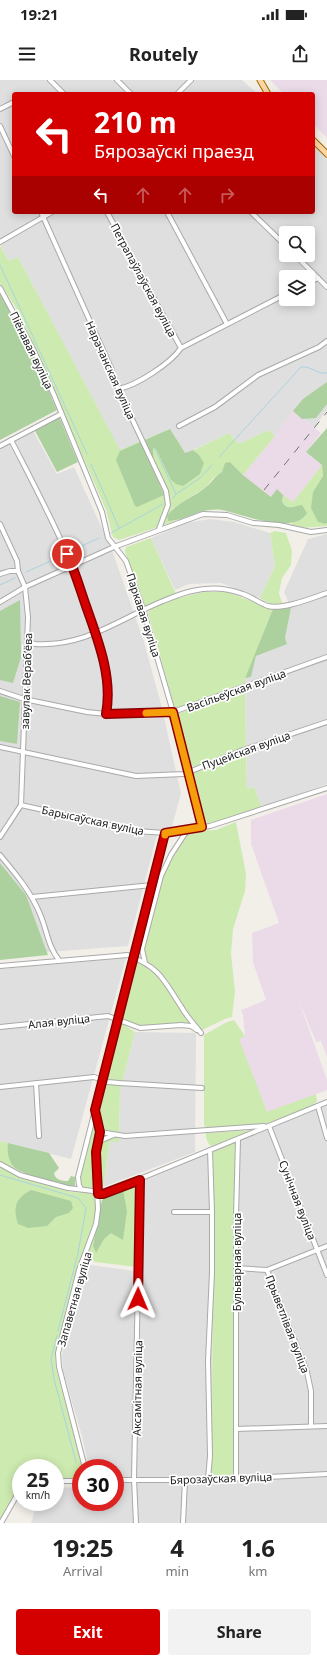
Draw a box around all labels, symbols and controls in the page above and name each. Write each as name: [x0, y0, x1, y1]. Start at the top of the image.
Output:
text: 19:21: [20, 4, 59, 24]
text: Routely: [129, 42, 198, 66]
icon: menu: [16, 43, 38, 65]
icon: share: [289, 43, 311, 65]
text: 210 m: [94, 103, 177, 141]
icon: left: [28, 108, 80, 160]
text: Бярозаўскі праезд: [94, 139, 254, 163]
icon: left: [90, 184, 112, 206]
icon: ahead: [132, 184, 154, 206]
icon: ahead: [174, 184, 196, 206]
icon: right: [216, 184, 238, 206]
street label: Петрапаўлаўская вуліца: [108, 220, 180, 340]
map controls: [279, 226, 315, 306]
button: search: [279, 226, 315, 262]
button: layers: [279, 270, 315, 306]
street label: Піёнавая вуліца: [7, 309, 57, 391]
street label: Нарачанская вуліца: [83, 318, 139, 422]
pin: [50, 537, 84, 571]
icon: arrive: [56, 543, 78, 565]
street label: Паркавая вуліца: [123, 571, 165, 659]
street label: завулак Верабʼёва: [17, 632, 35, 730]
street label: Васільеўская вуліца: [184, 665, 288, 715]
street label: Пуцейская вуліца: [200, 727, 292, 773]
street label: Барысаўская вуліца: [40, 802, 146, 838]
street label: Алая вуліца: [27, 1010, 91, 1032]
street label: Сунічная вуліца: [276, 1158, 320, 1242]
street label: Бульварная вуліца: [229, 1213, 244, 1311]
street label: Запаветная вуліца: [53, 1250, 95, 1348]
street label: Прыветлівая вуліца: [262, 1273, 314, 1375]
position arrow: [117, 1278, 159, 1320]
street label: Аксамітная вуліца: [129, 1340, 145, 1436]
speed limit sign: 30: [72, 1459, 124, 1511]
text: 25: [27, 1466, 49, 1493]
street label: Бярозаўская вуліца: [169, 1469, 273, 1487]
text: km/h: [26, 1488, 50, 1502]
text: 19:25: [52, 1531, 114, 1564]
text: 4: [170, 1531, 184, 1564]
text: 1.6: [241, 1531, 275, 1564]
text: Arrival: [63, 1562, 103, 1580]
text: min: [165, 1562, 189, 1580]
text: km: [248, 1562, 268, 1580]
button: Exit: [16, 1609, 160, 1655]
button: Share: [168, 1609, 311, 1655]

